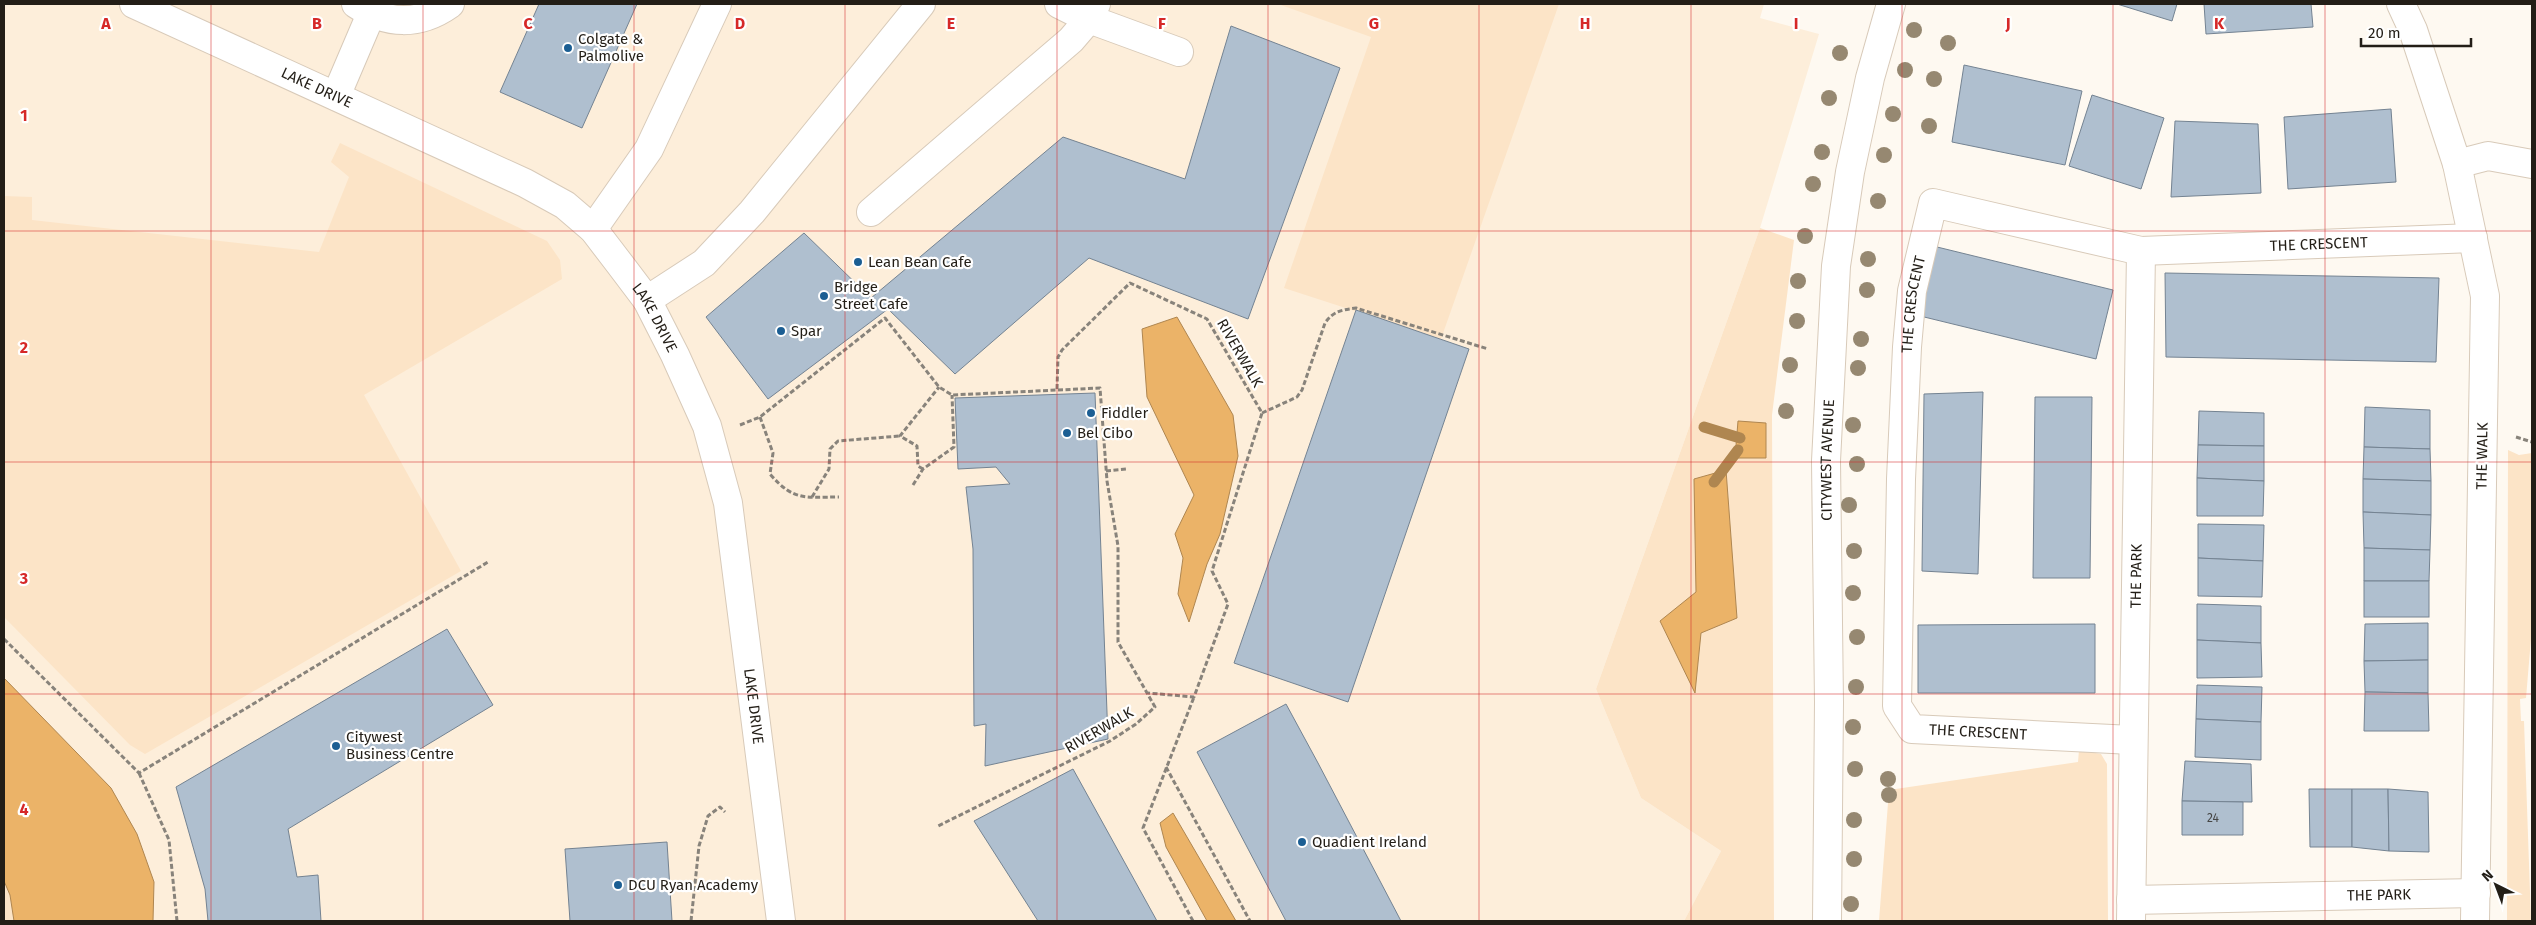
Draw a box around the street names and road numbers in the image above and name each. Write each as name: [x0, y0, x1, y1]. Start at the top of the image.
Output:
street label: LAKE DRIVE: [278, 64, 355, 112]
street label: THE CRESCENT: [2269, 233, 2368, 255]
street label: THE CRESCENT: [1898, 254, 1929, 353]
street label: LAKE DRIVE: [628, 279, 681, 355]
street label: RIVERWALK: [1213, 315, 1267, 391]
street label: CITYWEST AVENUE: [1817, 399, 1838, 521]
street label: THE WALK: [2472, 422, 2492, 490]
street label: THE PARK: [2127, 544, 2146, 608]
street label: LAKE DRIVE: [740, 667, 768, 745]
street label: RIVERWALK: [1061, 703, 1137, 757]
street label: THE CRESCENT: [1929, 720, 2028, 744]
street label: THE PARK: [2347, 885, 2411, 905]

